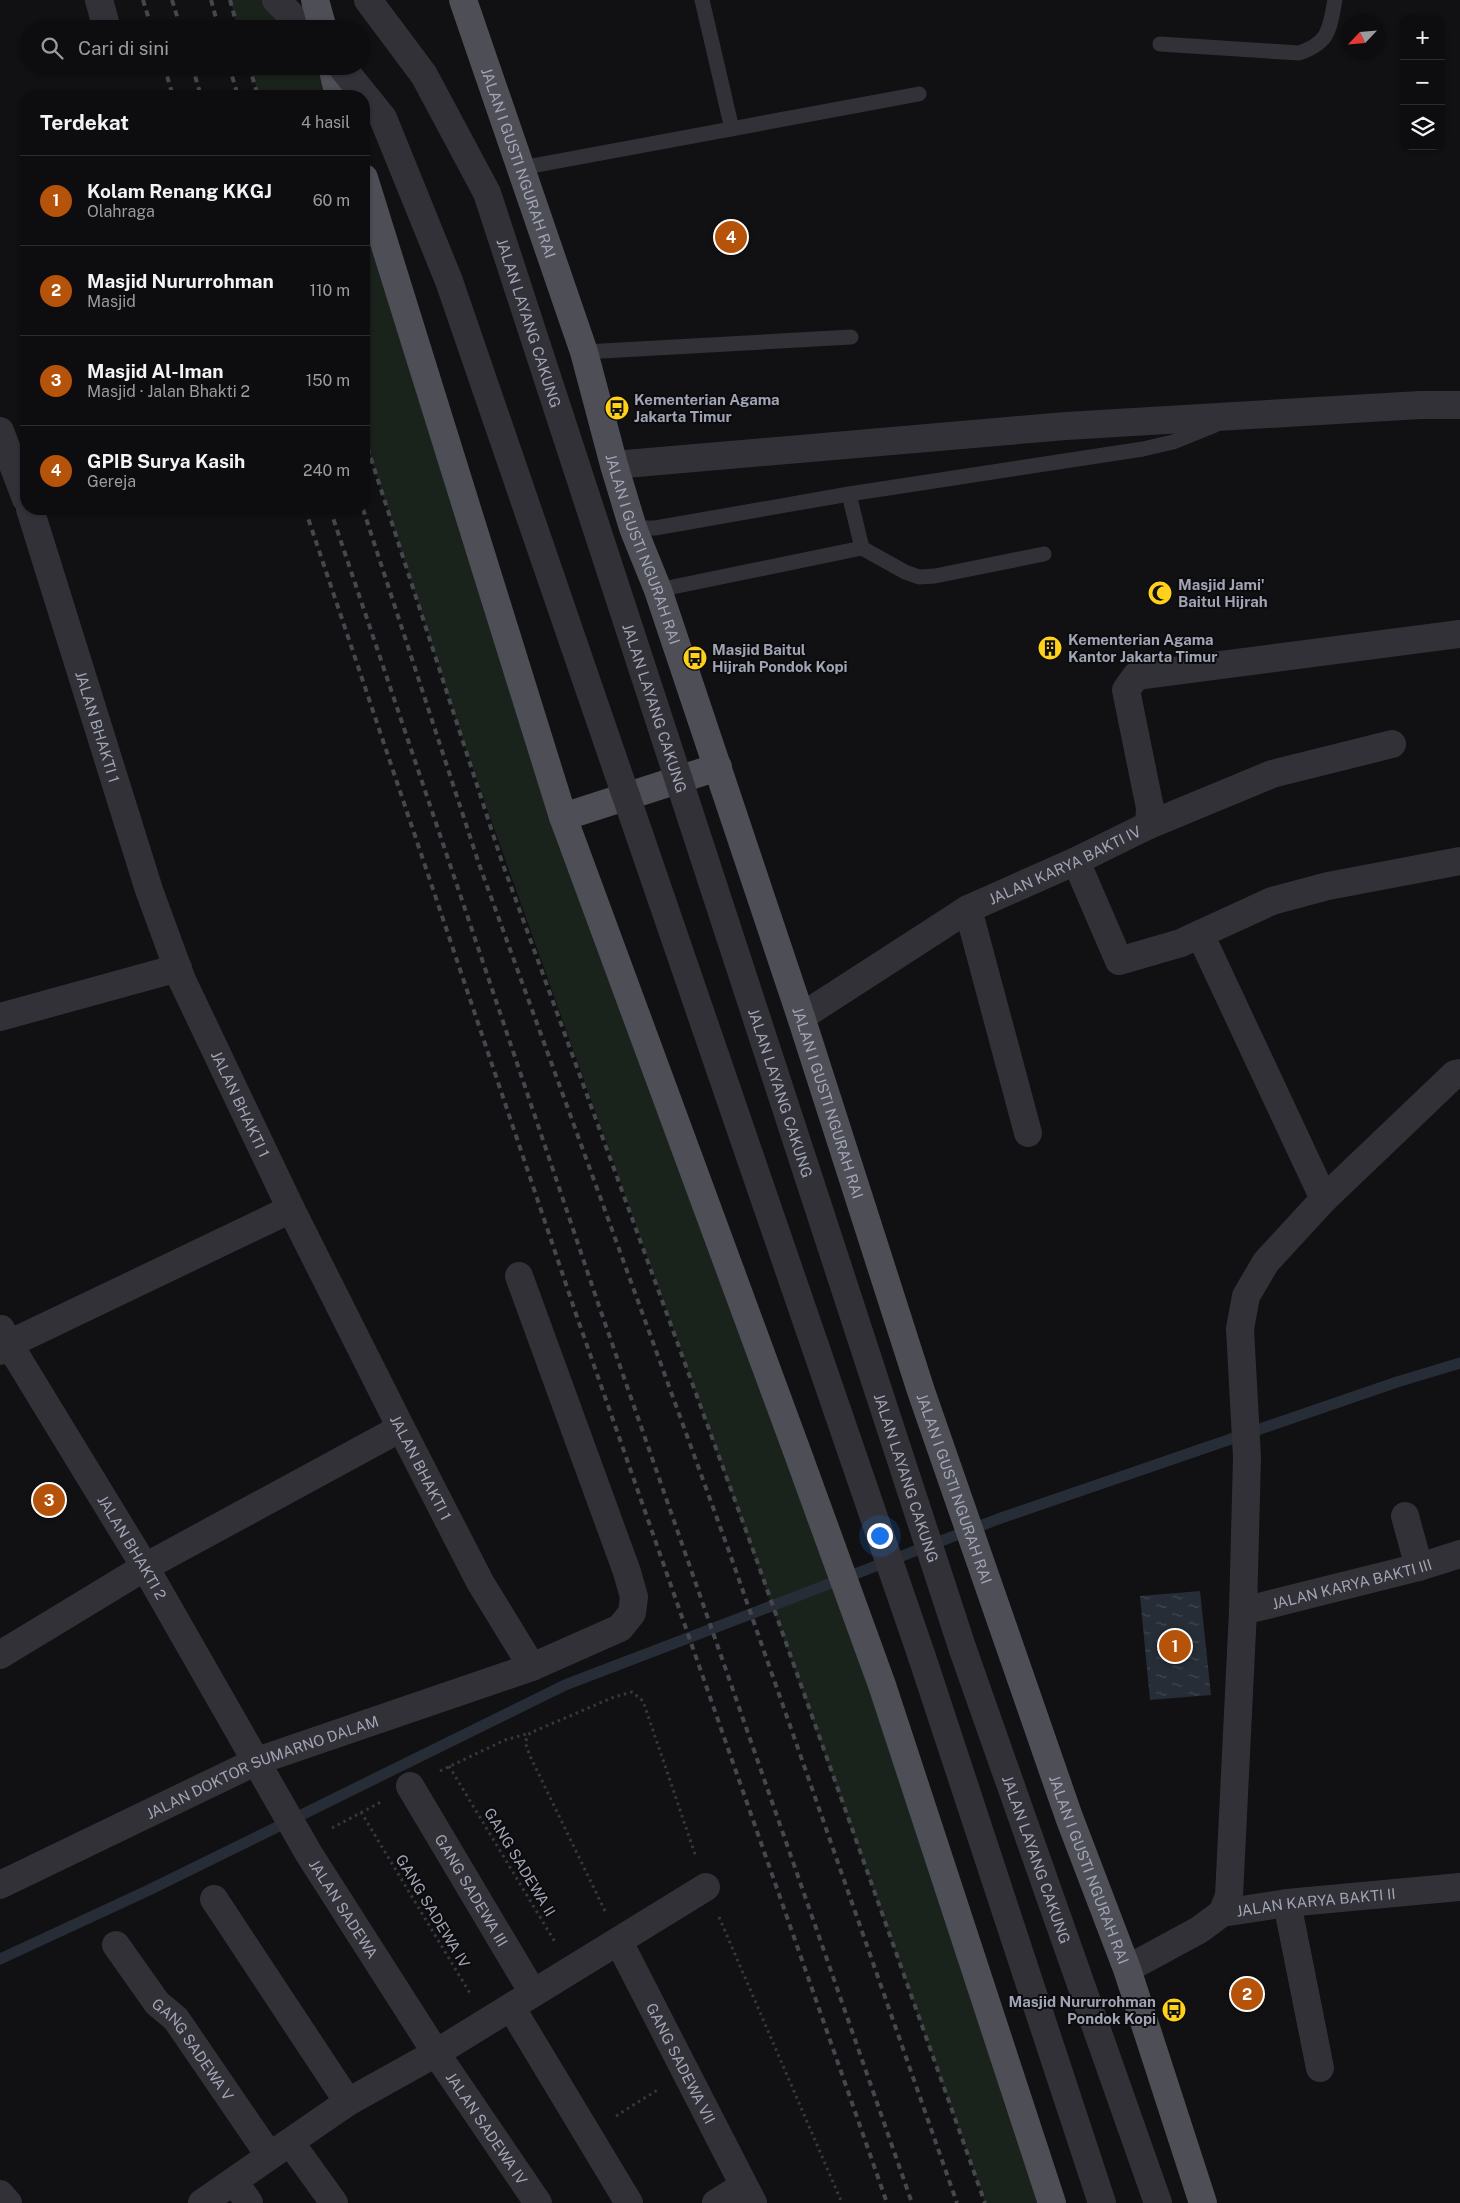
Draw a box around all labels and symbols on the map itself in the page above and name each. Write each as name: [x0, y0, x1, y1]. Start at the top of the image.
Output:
north arrow: [1340, 15, 1385, 60]
street label: JALAN I GUSTI NGURAH RAI: [478, 65, 560, 260]
pin: 4: [715, 218, 747, 256]
street label: JALAN LAYANG CAKUNG: [494, 236, 565, 410]
place label: Kementerian Agama Jakarta Timur: [634, 391, 780, 425]
bus stop icon: Kementerian Agama Jakarta Timur: [604, 395, 630, 421]
street label: JALAN I GUSTI NGURAH RAI: [603, 452, 684, 646]
place label: Masjid Jami' Baitul Hijrah: [1178, 576, 1268, 610]
mosque icon: Masjid Jami' Baitul Hijrah: [1147, 580, 1173, 606]
street label: JALAN LAYANG CAKUNG: [620, 621, 691, 795]
place label: Kementerian Agama Kantor Jakarta Timur: [1068, 631, 1217, 665]
building icon: Kementerian Agama Kantor Jakarta Timur: [1037, 635, 1063, 661]
place label: Masjid Baitul Hijrah Pondok Kopi: [712, 641, 848, 675]
bus stop icon: Masjid Baitul Hijrah Pondok Kopi: [682, 645, 708, 671]
street label: JALAN BHAKTI 1: [73, 669, 123, 785]
street label: JALAN KARYA BAKTI IV: [986, 822, 1143, 907]
street label: JALAN I GUSTI NGURAH RAI: [790, 1005, 867, 1201]
street label: JALAN LAYANG CAKUNG: [745, 1006, 817, 1180]
street label: JALAN BHAKTI 1: [208, 1048, 273, 1160]
street label: JALAN LAYANG CAKUNG: [871, 1391, 942, 1565]
street label: JALAN I GUSTI NGURAH RAI: [914, 1391, 996, 1586]
street label: JALAN BHAKTI 1: [387, 1412, 455, 1523]
pin: 3: [33, 1481, 65, 1519]
street label: JALAN BHAKTI 2: [95, 1492, 170, 1602]
your location: [867, 1523, 893, 1549]
street label: JALAN KARYA BAKTI III: [1270, 1555, 1434, 1612]
pin: 1: [1159, 1627, 1191, 1665]
street label: JALAN DOKTOR SUMARNO DALAM: [143, 1712, 381, 1822]
street label: JALAN LAYANG CAKUNG: [999, 1773, 1074, 1946]
street label: JALAN I GUSTI NGURAH RAI: [1047, 1773, 1133, 1966]
street label: GANG SADEWA II: [481, 1805, 559, 1919]
street label: GANG SADEWA III: [432, 1831, 512, 1949]
street label: GANG SADEWA IV: [392, 1851, 474, 1971]
street label: JALAN SADEWA: [306, 1856, 382, 1962]
street label: JALAN KARYA BAKTI II: [1235, 1885, 1396, 1919]
pin: 2: [1231, 1975, 1263, 2013]
place label: Masjid Nururrohman Pondok Kopi: [1009, 1993, 1156, 2027]
street label: GANG SADEWA V: [149, 1994, 237, 2103]
bus stop icon: Masjid Nururrohman Pondok Kopi: [1161, 1997, 1187, 2023]
street label: GANG SADEWA VII: [643, 2000, 719, 2126]
street label: JALAN SADEWA IV: [443, 2069, 531, 2187]

